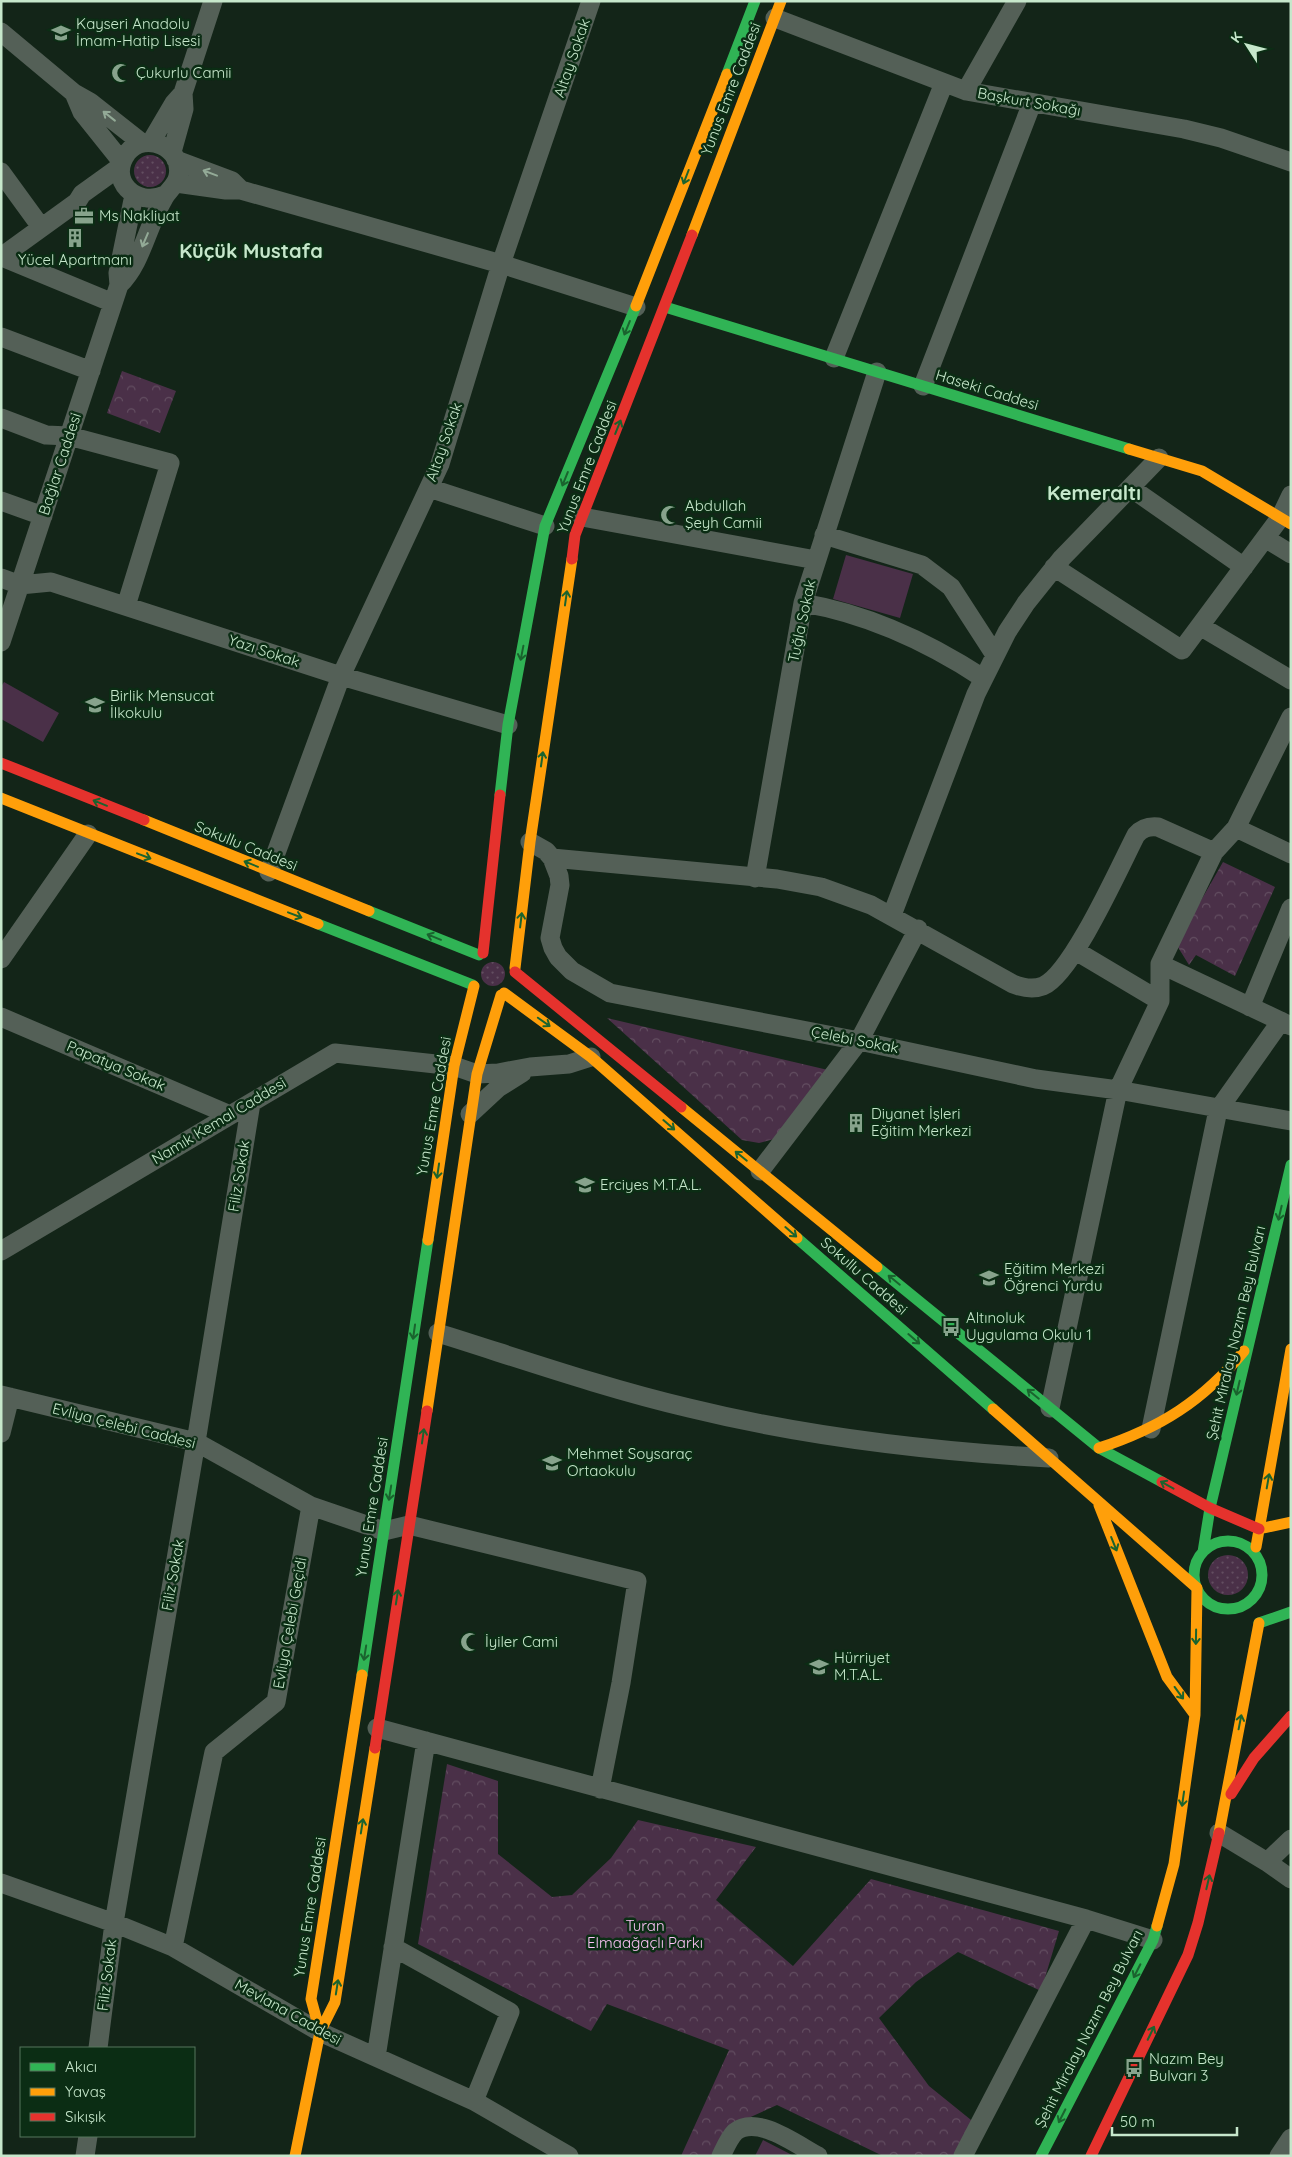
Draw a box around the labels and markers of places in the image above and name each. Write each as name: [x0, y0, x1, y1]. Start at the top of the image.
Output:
place label: Kayseri Anadolu İmam-Hatip Lisesi: [76, 14, 200, 50]
school or university icon: Kayseri Anadolu İmam-Hatip Lisesi: [50, 22, 72, 44]
mosque icon: Çukurlu Camii: [110, 62, 132, 84]
place label: Çukurlu Camii: [136, 63, 232, 82]
office icon: Ms Nakliyat: [73, 205, 95, 227]
place label: Ms Nakliyat: [99, 206, 180, 225]
building icon: Yücel Apartmanı: [64, 227, 86, 249]
place label: Yücel Apartmanı: [18, 250, 132, 269]
place label: Abdullah Şeyh Camii: [685, 496, 762, 532]
mosque icon: Abdullah Şeyh Camii: [659, 504, 681, 526]
place label: Birlik Mensucat İlkokulu: [110, 686, 215, 722]
school or university icon: Birlik Mensucat İlkokulu: [84, 694, 106, 716]
place label: Diyanet İşleri Eğitim Merkezi: [871, 1104, 971, 1140]
building icon: Diyanet İşleri Eğitim Merkezi: [845, 1112, 867, 1134]
school or university icon: Erciyes M.T.A.L.: [574, 1174, 596, 1196]
place label: Erciyes M.T.A.L.: [600, 1175, 702, 1194]
place label: Eğitim Merkezi Öğrenci Yurdu: [1004, 1259, 1104, 1295]
school or university icon: Eğitim Merkezi Öğrenci Yurdu: [978, 1267, 1000, 1289]
place label: Altınoluk Uygulama Okulu 1: [966, 1308, 1092, 1344]
bus stop icon: Altınoluk Uygulama Okulu 1: [940, 1316, 962, 1338]
place label: Mehmet Soysaraç Ortaokulu: [567, 1444, 693, 1480]
school or university icon: Mehmet Soysaraç Ortaokulu: [541, 1452, 563, 1474]
mosque icon: İyiler Cami: [459, 1631, 481, 1653]
place label: İyiler Cami: [485, 1632, 558, 1651]
place label: Hürriyet M.T.A.L.: [834, 1648, 890, 1684]
school or university icon: Hürriyet M.T.A.L.: [808, 1656, 830, 1678]
place label: Nazım Bey Bulvarı 3: [1149, 2049, 1224, 2085]
bus stop icon: Nazım Bey Bulvarı 3: [1123, 2057, 1145, 2079]

